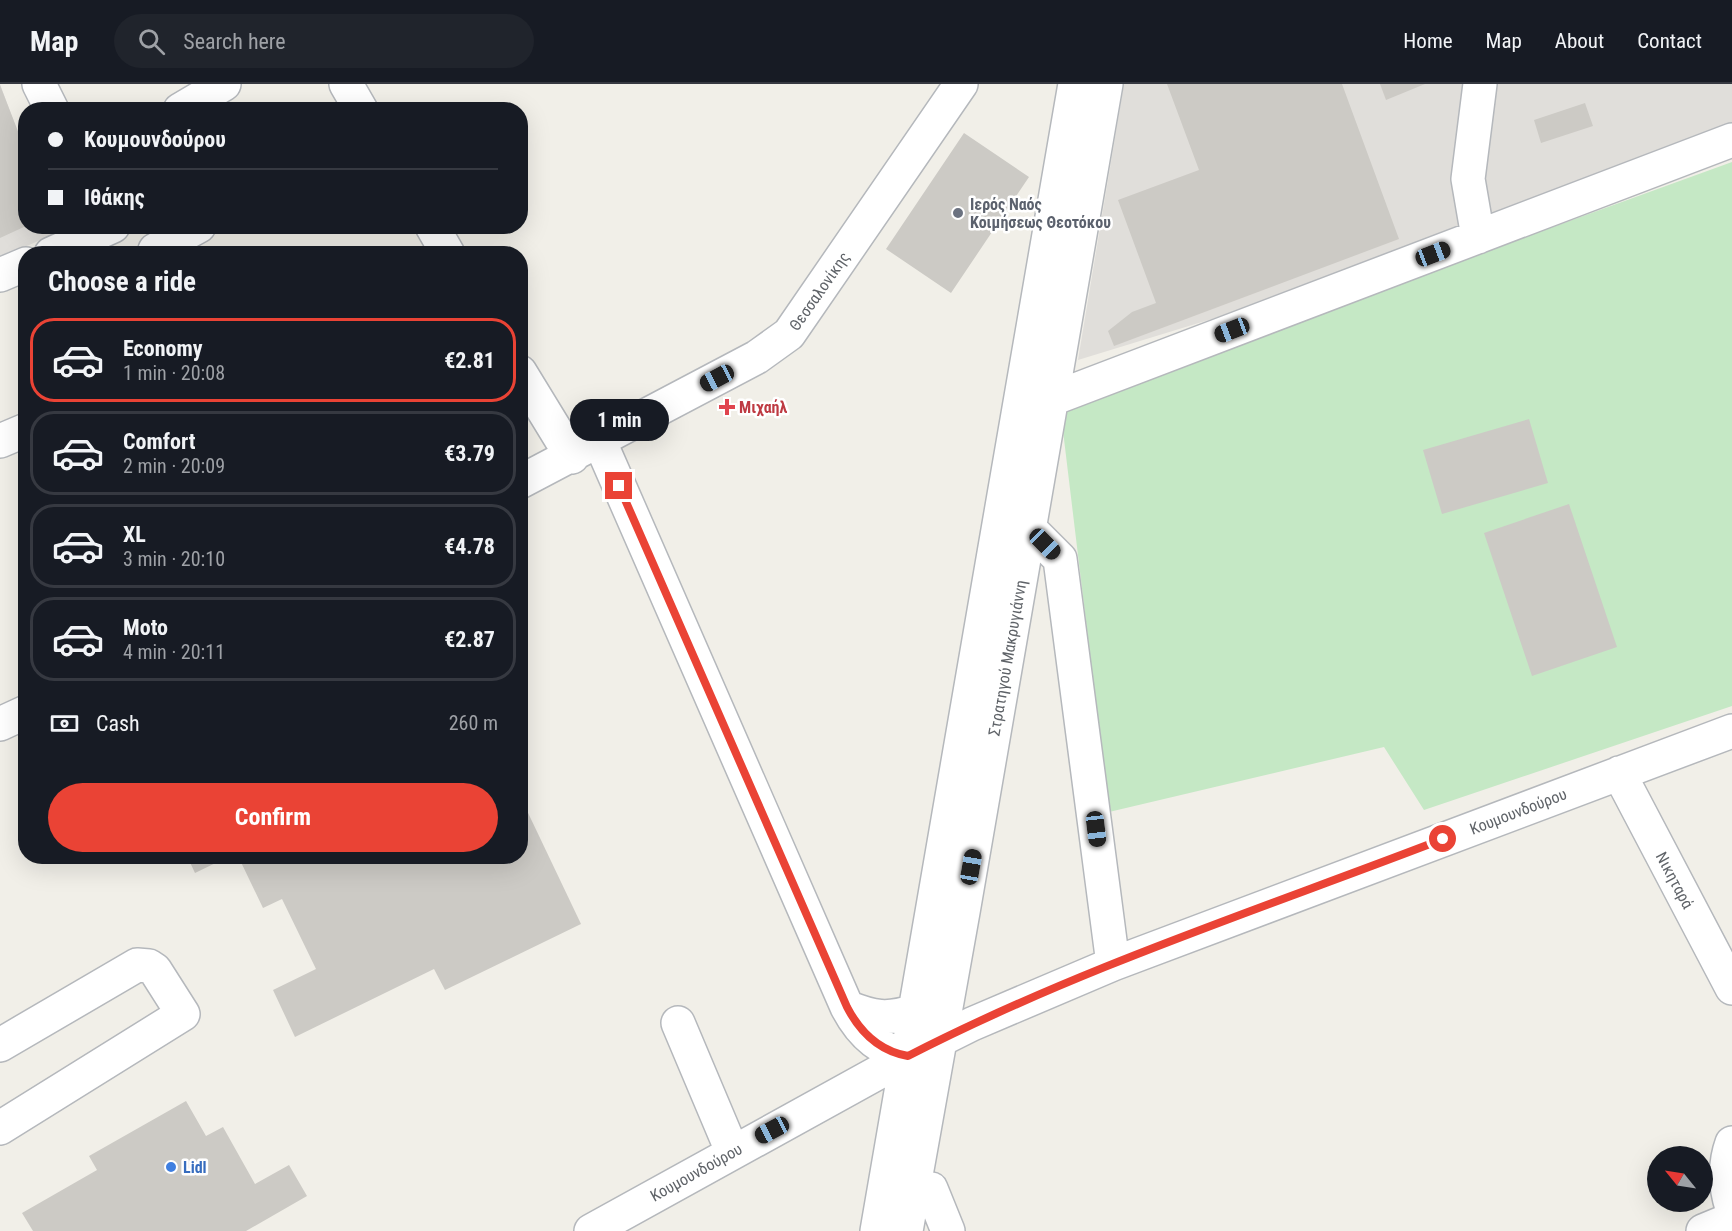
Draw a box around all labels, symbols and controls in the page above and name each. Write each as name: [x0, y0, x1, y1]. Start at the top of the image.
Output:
search box: [114, 14, 534, 68]
text: Map: [30, 25, 78, 58]
icon: search: [135, 25, 168, 58]
text: Search here: [183, 29, 286, 54]
text: Home: [1403, 29, 1453, 53]
text: Map: [1486, 29, 1522, 53]
text: About: [1555, 29, 1604, 53]
text: Contact: [1637, 29, 1702, 53]
text: Κουμουνδούρου: [84, 127, 226, 152]
text: Ιθάκης: [84, 185, 145, 210]
place label: Ιερός Ναός Κοιμήσεως Θεοτόκου: [970, 195, 1111, 232]
marker: Ιερός Ναός Κοιμήσεως Θεοτόκου: [951, 206, 965, 220]
car: [1413, 239, 1453, 269]
street label: Θεσσαλονίκης: [785, 248, 853, 334]
text: Choose a ride: [48, 266, 196, 298]
car: [1212, 315, 1252, 345]
icon: car: [51, 333, 105, 387]
text: Economy: [123, 336, 203, 361]
text: €2.81: [444, 348, 495, 373]
text: 1 min · 20:08: [123, 361, 225, 385]
car: [697, 362, 737, 394]
place label: Μιχαήλ: [739, 398, 788, 417]
callout: 1 min: [570, 399, 668, 441]
marker: Μιχαήλ: [720, 400, 734, 414]
text: 1 min: [597, 408, 642, 432]
icon: car: [51, 426, 105, 480]
text: Comfort: [123, 429, 196, 454]
text: €3.79: [444, 441, 495, 466]
text: 2 min · 20:09: [123, 454, 225, 478]
route end: [605, 472, 632, 499]
icon: car: [51, 519, 105, 573]
text: XL: [123, 522, 146, 547]
car: [1026, 525, 1064, 563]
text: €4.78: [444, 534, 495, 559]
text: 3 min · 20:10: [123, 547, 225, 571]
street label: Στρατηγού Μακρυγιάννη: [984, 579, 1031, 738]
icon: car: [51, 612, 105, 666]
text: Moto: [123, 615, 168, 640]
text: €2.87: [444, 627, 495, 652]
text: 4 min · 20:11: [123, 640, 225, 664]
icon: cash: [48, 707, 81, 740]
text: Cash: [96, 711, 140, 736]
text: 260 m: [449, 711, 498, 735]
button: Confirm: [48, 783, 498, 852]
street label: Κουμουνδούρου: [1467, 784, 1569, 839]
car: [1085, 810, 1107, 848]
route start: [1429, 825, 1456, 852]
car: [959, 848, 983, 886]
street label: Νικηταρά: [1652, 849, 1697, 912]
car: [752, 1114, 792, 1146]
street label: Κουμουνδούρου: [647, 1139, 746, 1206]
north arrow: [1647, 1146, 1713, 1212]
map controls: [1647, 1146, 1713, 1212]
place label: Lidl: [183, 1158, 207, 1177]
marker: Lidl: [164, 1160, 178, 1174]

